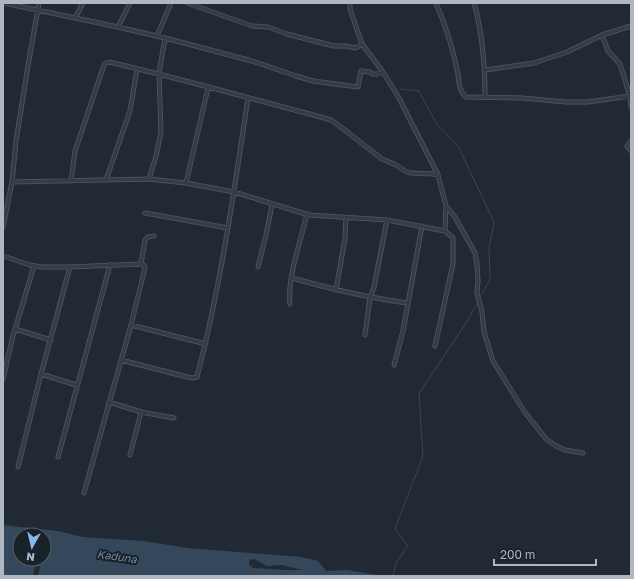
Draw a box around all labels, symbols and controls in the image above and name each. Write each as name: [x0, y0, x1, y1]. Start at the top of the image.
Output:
north arrow: [12, 527, 52, 567]
scale bar: [494, 541, 596, 567]
water label: Kaduna: [96, 547, 139, 565]
text: 200 m: [500, 547, 535, 562]
text: N: [25, 550, 36, 564]

